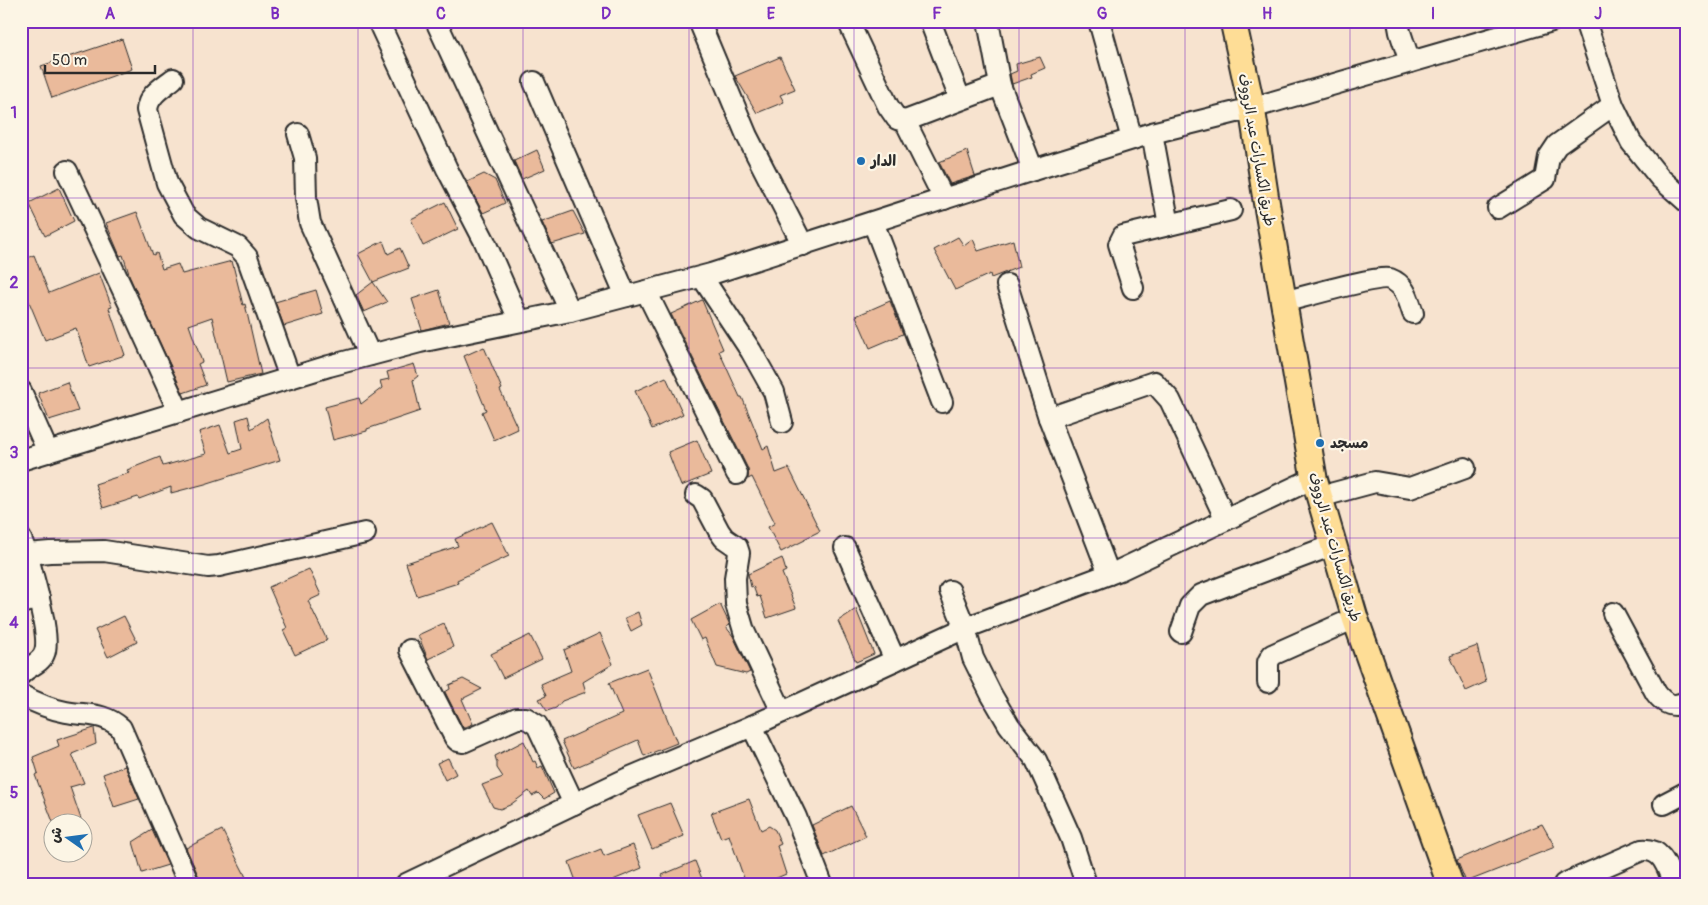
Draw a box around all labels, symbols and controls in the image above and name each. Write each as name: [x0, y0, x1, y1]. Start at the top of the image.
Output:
text: A: [105, 4, 116, 24]
text: B: [270, 4, 280, 24]
text: C: [436, 4, 446, 24]
text: D: [601, 4, 611, 24]
text: E: [767, 4, 776, 24]
text: F: [932, 4, 942, 24]
text: G: [1097, 4, 1108, 24]
text: H: [1262, 4, 1272, 24]
text: I: [1431, 4, 1435, 24]
text: J: [1594, 4, 1602, 24]
scale bar: [45, 42, 155, 74]
text: 50 m: [52, 51, 87, 70]
street label: طريق الكسارات عبد الرووف: [1234, 72, 1279, 228]
text: 1: [11, 103, 17, 123]
place label: الدار: [869, 152, 896, 171]
marker: الدار: [855, 155, 867, 167]
text: 2: [10, 273, 19, 293]
place label: مسجد: [1330, 434, 1368, 453]
marker: مسجد: [1314, 437, 1326, 449]
text: 3: [10, 443, 19, 463]
street label: طريق الكسارات عبد الرووف: [1304, 470, 1365, 624]
text: 4: [9, 613, 19, 633]
text: 5: [10, 783, 19, 803]
north arrow: [42, 812, 92, 862]
text: ش: [46, 825, 66, 845]

